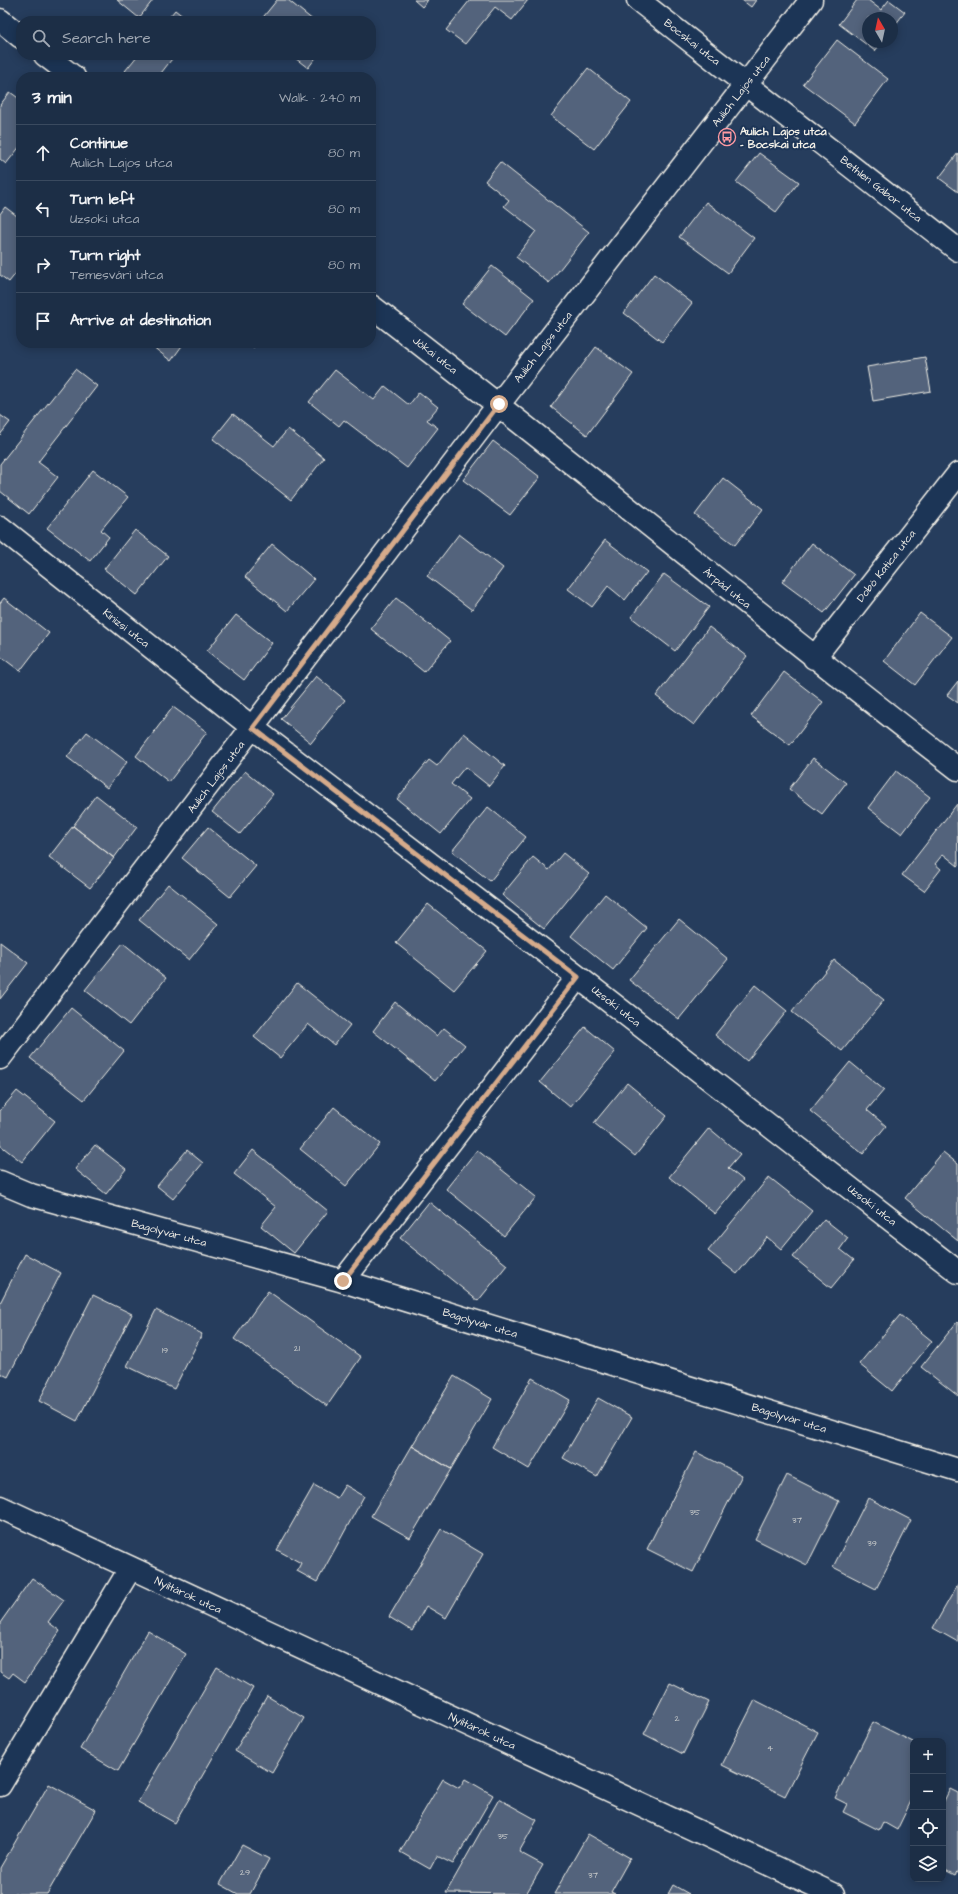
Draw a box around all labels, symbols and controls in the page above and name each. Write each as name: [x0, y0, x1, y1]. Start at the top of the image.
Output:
north arrow: [862, 12, 898, 48]
street label: Bocskai utca: [661, 15, 724, 69]
search box: [16, 16, 376, 60]
icon: search: [30, 27, 52, 49]
text: Search here: [62, 28, 151, 49]
street label: Aulich Lajos utca: [708, 52, 774, 130]
text: 3 min: [32, 86, 72, 110]
text: Walk · 240 m: [279, 89, 360, 107]
place label: Aulich Lajos utca - Bocskai utca: [740, 124, 827, 152]
bus stop icon: Aulich Lajos utca - Bocskai utca: [717, 127, 737, 147]
text: Continue: [70, 133, 128, 154]
icon: ahead: [32, 142, 54, 164]
text: 80 m: [328, 144, 360, 162]
street label: Bethlen Gábor utca: [837, 152, 925, 226]
text: Aulich Lajos utca: [70, 154, 172, 172]
text: Turn left: [70, 189, 134, 210]
icon: left: [32, 198, 54, 220]
text: 80 m: [328, 200, 360, 218]
text: Uzsoki utca: [70, 210, 139, 228]
text: Turn right: [70, 245, 141, 266]
icon: right: [32, 254, 54, 276]
text: 80 m: [328, 256, 360, 274]
text: Temesvári utca: [70, 266, 163, 284]
street label: Aulich Lajos utca: [510, 308, 576, 386]
icon: arrive: [32, 310, 54, 332]
text: Arrive at destination: [70, 310, 211, 331]
street label: Jókai utca: [409, 333, 461, 377]
route start: [490, 395, 508, 413]
street label: Dobó Katica utca: [853, 526, 919, 605]
street label: Árpád utca: [700, 564, 754, 612]
street label: Kinizsi utca: [100, 605, 153, 651]
street label: Aulich Lajos utca: [184, 738, 248, 816]
street label: Uzsoki utca: [588, 982, 644, 1030]
street label: Uzsoki utca: [844, 1181, 900, 1229]
street label: Bagolyvár utca: [129, 1216, 209, 1251]
route end: [334, 1272, 352, 1290]
street label: Bagolyvár utca: [440, 1305, 520, 1343]
house number: 21: [294, 1342, 300, 1355]
house number: 19: [162, 1344, 168, 1357]
street label: Bagolyvár utca: [749, 1400, 829, 1438]
house number: 35: [690, 1506, 701, 1519]
house number: 37: [792, 1514, 803, 1527]
house number: 39: [867, 1537, 877, 1550]
street label: Nyíltárok utca: [152, 1573, 224, 1618]
street label: Nyíltárok utca: [446, 1709, 518, 1754]
house number: 2: [674, 1712, 680, 1725]
map controls: [910, 1738, 946, 1882]
button: +: [910, 1738, 946, 1774]
house number: 4: [767, 1742, 773, 1755]
button: −: [910, 1774, 946, 1810]
button: locate: [910, 1810, 946, 1846]
house number: 35: [498, 1830, 509, 1843]
button: layers: [910, 1846, 946, 1882]
house number: 29: [240, 1866, 250, 1879]
house number: 37: [588, 1869, 599, 1882]

